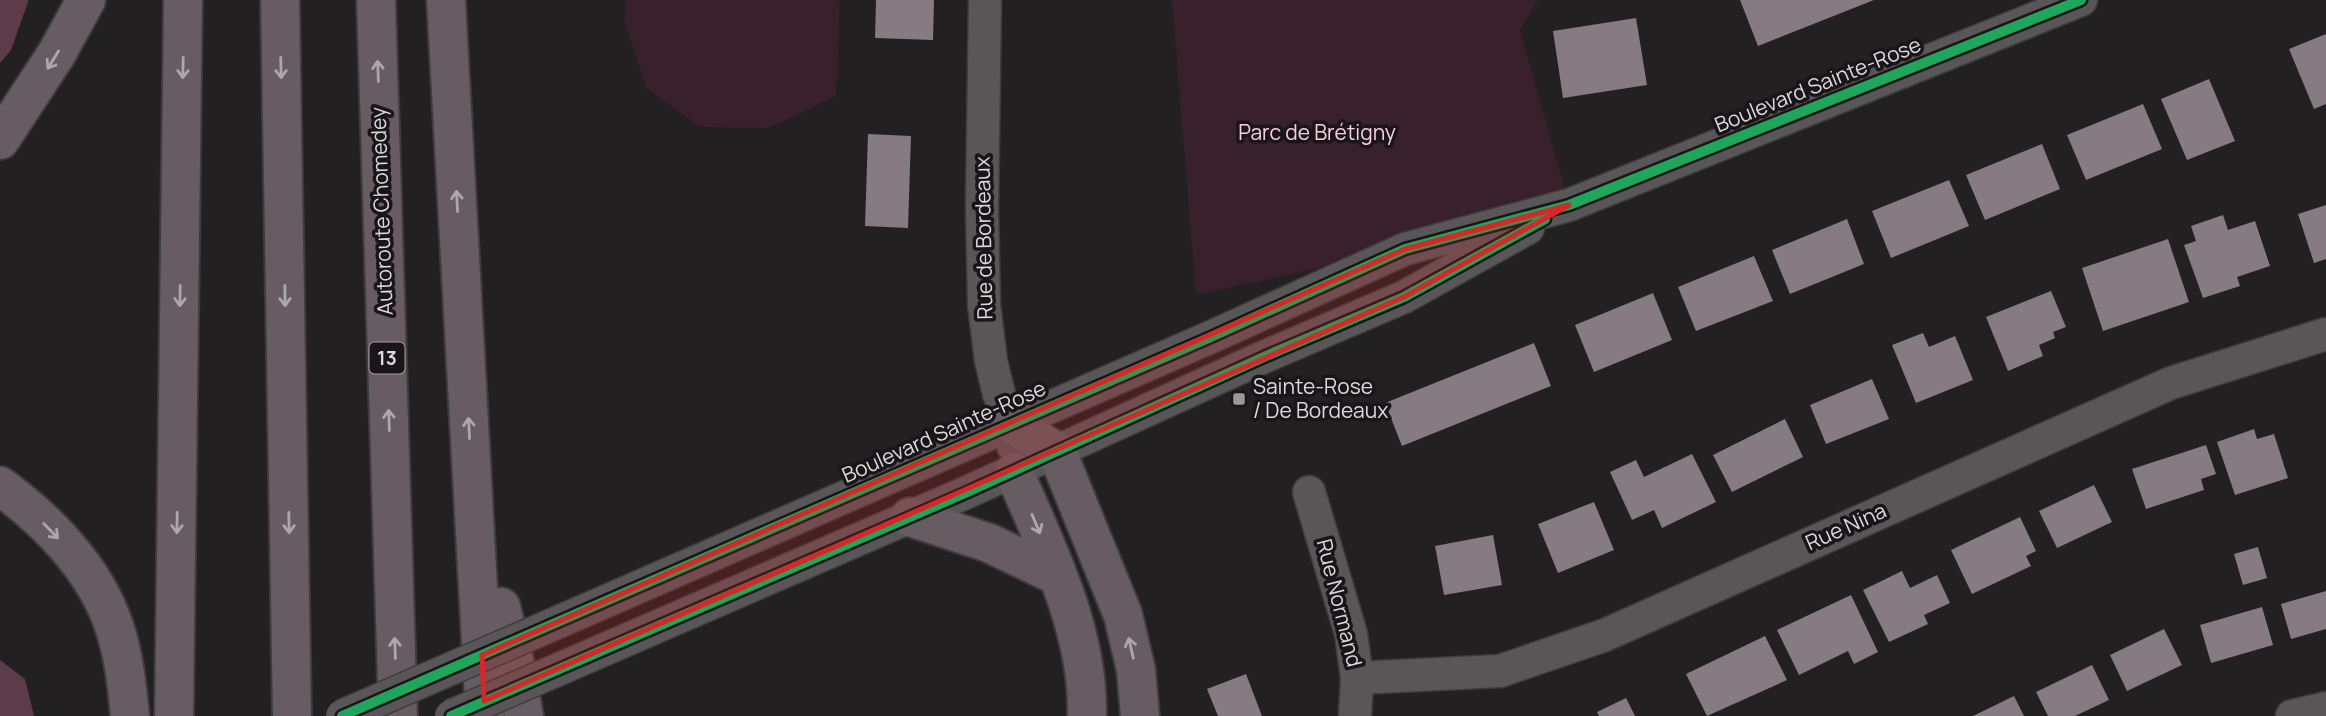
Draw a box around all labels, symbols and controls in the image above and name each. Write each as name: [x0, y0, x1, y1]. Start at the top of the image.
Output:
street label: Boulevard Sainte-Rose: [1710, 30, 1925, 138]
one-way arrow: [46, 49, 60, 69]
one-way arrow: [176, 56, 189, 79]
one-way arrow: [274, 56, 288, 79]
one-way arrow: [371, 59, 384, 82]
street label: Autoroute Chomedey: [363, 106, 399, 316]
park label: Parc de Brétigny: [1238, 118, 1396, 146]
street label: Rue de Bordeaux: [968, 156, 998, 320]
one-way arrow: [450, 190, 463, 213]
one-way arrow: [173, 284, 186, 307]
one-way arrow: [278, 284, 292, 307]
road number: 13: [370, 342, 404, 374]
place label: Sainte-Rose / De Bordeaux: [1253, 372, 1388, 424]
street label: Boulevard Sainte-Rose: [837, 374, 1050, 489]
marker: Sainte-Rose / De Bordeaux: [1231, 391, 1247, 407]
one-way arrow: [382, 409, 395, 432]
one-way arrow: [462, 418, 475, 440]
street label: Rue Nina: [1801, 496, 1890, 556]
one-way arrow: [170, 511, 184, 534]
one-way arrow: [282, 511, 296, 534]
one-way arrow: [1031, 513, 1044, 534]
one-way arrow: [43, 522, 60, 539]
street label: Rue Normand: [1311, 536, 1369, 670]
one-way arrow: [389, 637, 402, 660]
one-way arrow: [1124, 638, 1137, 660]

